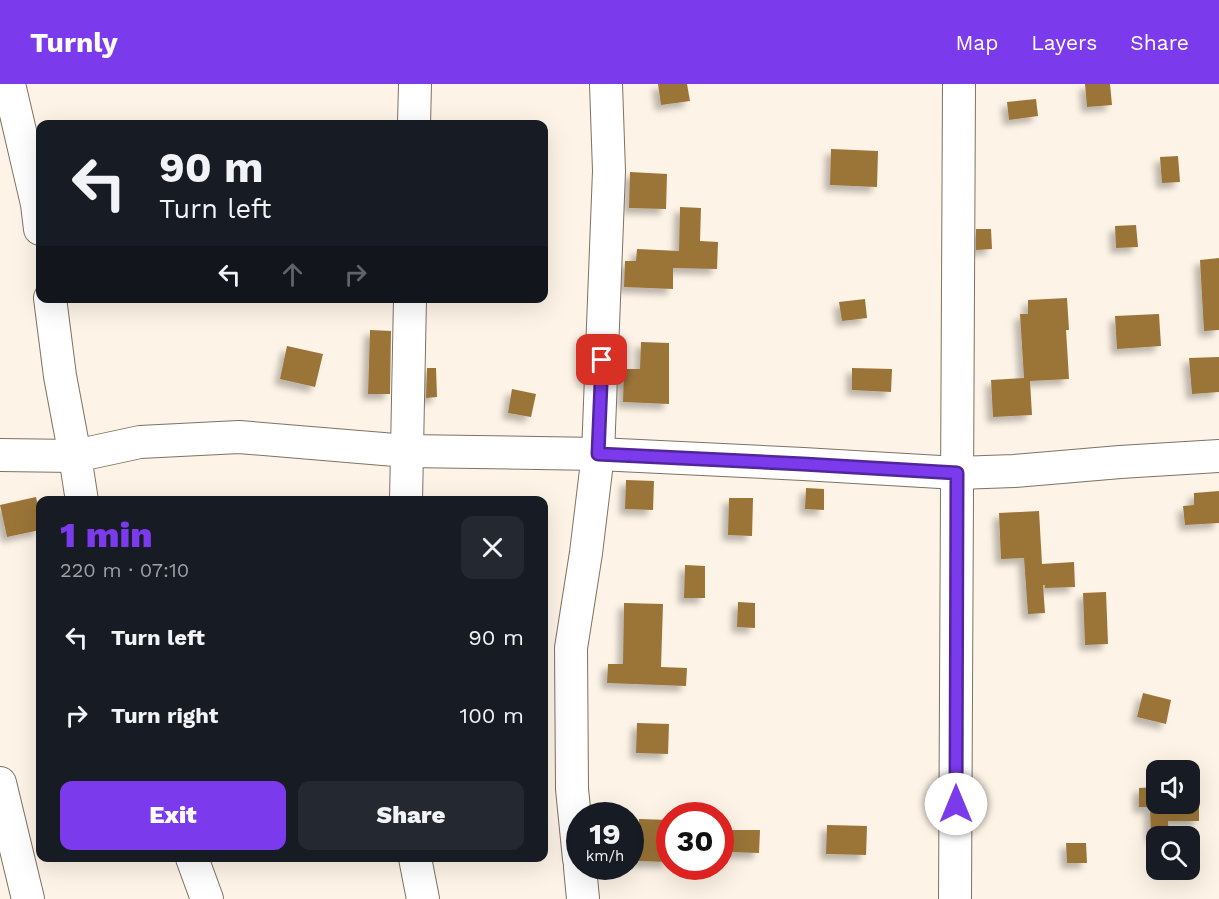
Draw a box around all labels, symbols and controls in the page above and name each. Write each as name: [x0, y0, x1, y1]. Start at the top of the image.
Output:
text: Turnly: [30, 26, 118, 59]
text: Map: [955, 30, 998, 55]
text: Layers: [1031, 30, 1097, 55]
text: Share: [1130, 30, 1189, 55]
text: 90 m: [159, 143, 263, 192]
icon: left: [60, 144, 138, 222]
text: Turn left: [159, 193, 271, 225]
icon: left: [213, 258, 246, 291]
icon: ahead: [276, 258, 309, 291]
icon: right: [339, 258, 372, 291]
pin: [576, 334, 627, 385]
icon: arrive: [585, 343, 618, 376]
text: 1 min: [60, 514, 153, 556]
button: close: [461, 516, 524, 579]
text: 220 m · 07:10: [60, 558, 189, 582]
icon: left: [60, 621, 93, 654]
text: Turn left: [111, 625, 205, 650]
text: 90 m: [468, 625, 524, 650]
icon: right: [60, 699, 93, 732]
text: Turn right: [111, 703, 218, 728]
text: 100 m: [460, 703, 524, 728]
map controls: [1146, 760, 1200, 880]
button: sound: [1146, 760, 1200, 814]
position arrow: [924, 772, 988, 836]
button: Exit: [60, 781, 286, 850]
button: Share: [298, 781, 524, 850]
speed limit sign: 30: [656, 802, 734, 880]
text: 19: [589, 816, 621, 851]
button: search: [1146, 826, 1200, 880]
text: km/h: [586, 847, 624, 865]

